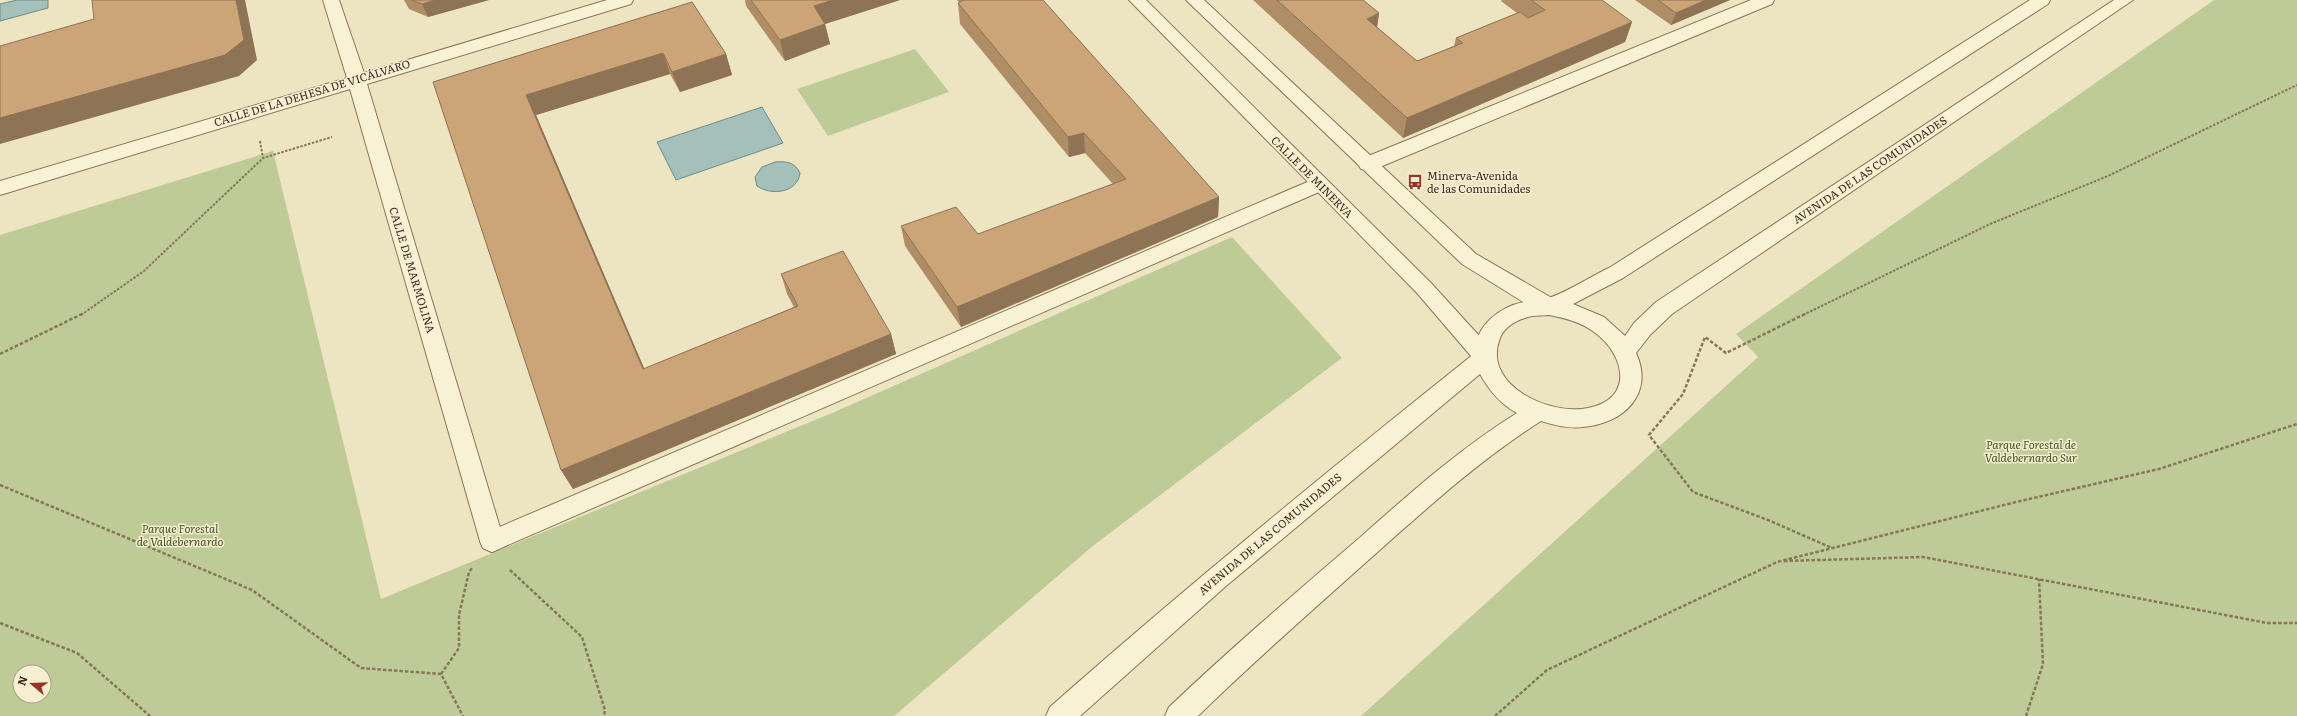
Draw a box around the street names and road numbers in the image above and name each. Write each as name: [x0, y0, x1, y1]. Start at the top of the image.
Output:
street label: CALLE DE LA DEHESA DE VICÁLVARO: [212, 54, 412, 130]
street label: AVENIDA DE LAS COMUNIDADES: [1789, 112, 1950, 227]
street label: CALLE DE MINERVA: [1268, 132, 1357, 221]
street label: CALLE DE MARMOLINA: [386, 205, 440, 335]
street label: AVENIDA DE LAS COMUNIDADES: [1194, 468, 1344, 598]

